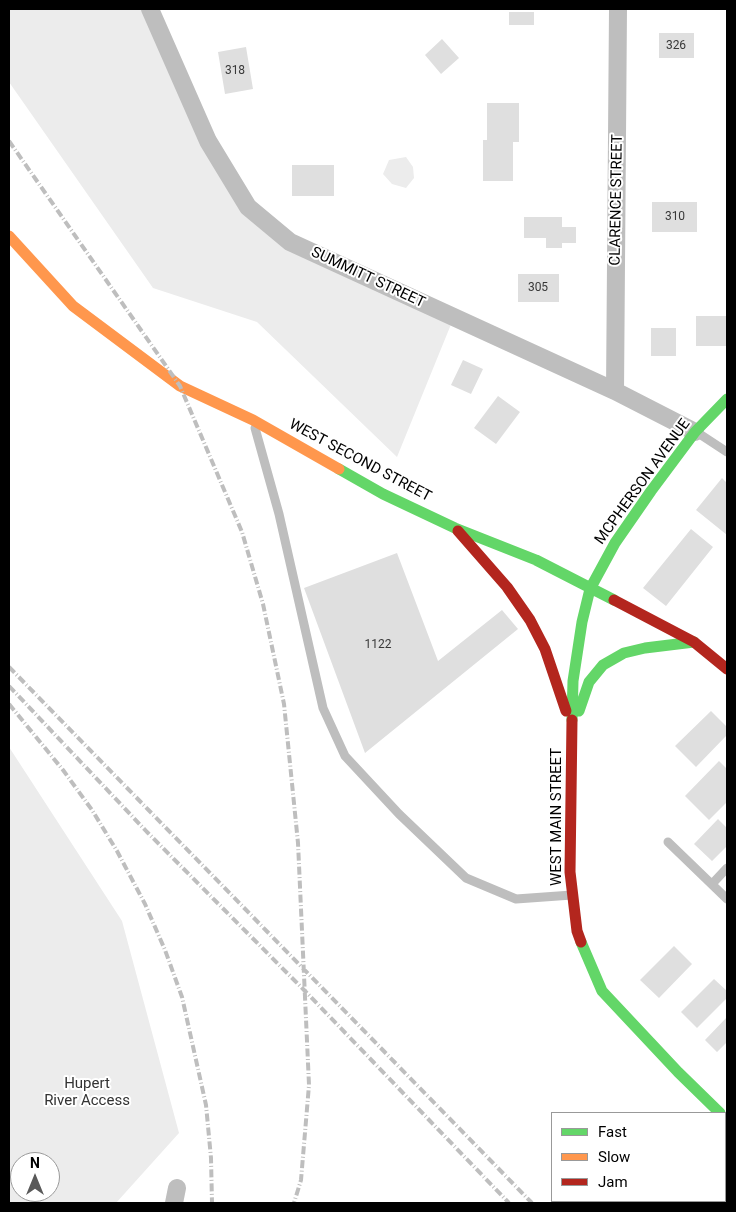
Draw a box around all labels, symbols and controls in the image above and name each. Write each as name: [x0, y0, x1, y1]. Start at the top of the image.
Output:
house number: 326: [666, 39, 686, 53]
house number: 318: [225, 64, 245, 78]
street label: CLARENCE STREET: [607, 134, 627, 266]
house number: 310: [665, 210, 685, 224]
street label: SUMMITT STREET: [308, 244, 428, 312]
house number: 305: [528, 281, 548, 295]
street label: WEST SECOND STREET: [286, 416, 434, 506]
street label: MCPHERSON AVENUE: [591, 416, 695, 548]
house number: 1122: [365, 638, 391, 652]
street label: WEST MAIN STREET: [548, 748, 566, 886]
park label: Hupert River Access: [44, 1075, 130, 1110]
legend: [551, 1112, 726, 1202]
text: Fast: [598, 1123, 627, 1141]
text: Slow: [598, 1148, 630, 1166]
north arrow: [10, 1152, 60, 1202]
text: N: [30, 1155, 40, 1171]
text: Jam: [598, 1173, 628, 1191]

